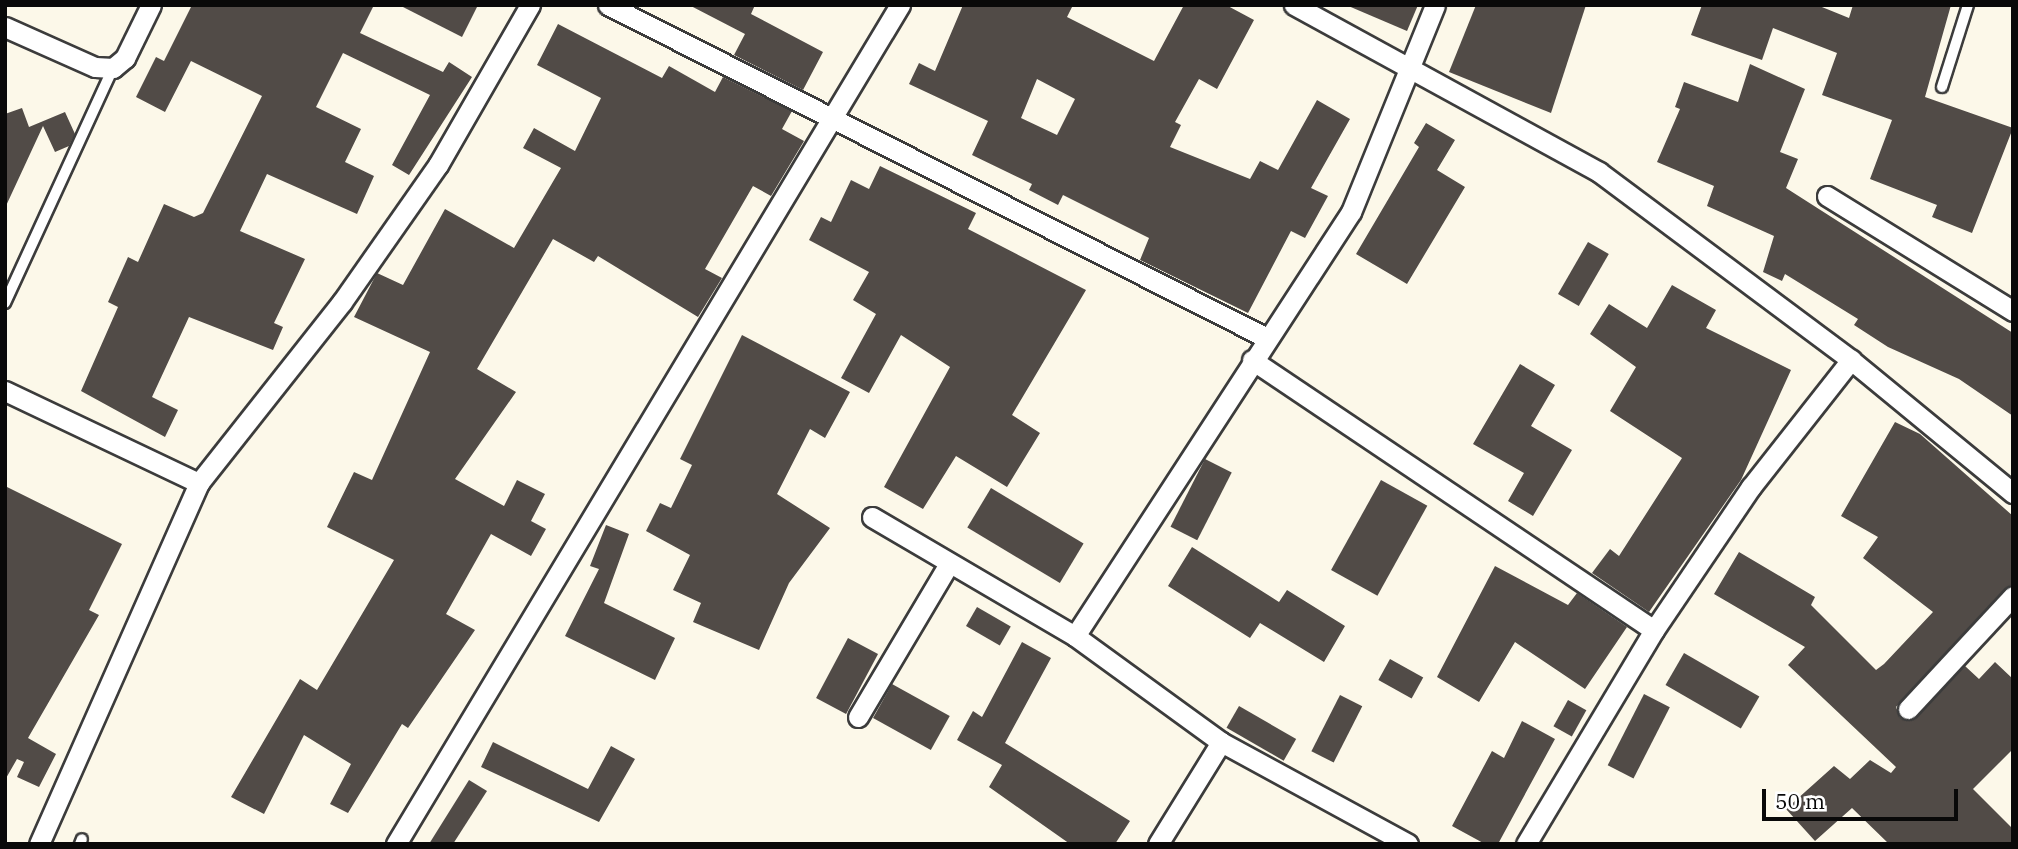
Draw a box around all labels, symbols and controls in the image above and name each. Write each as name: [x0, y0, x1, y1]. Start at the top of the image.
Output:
scale bar: [1766, 776, 1962, 820]
text: 50 m: [1775, 787, 1825, 815]

